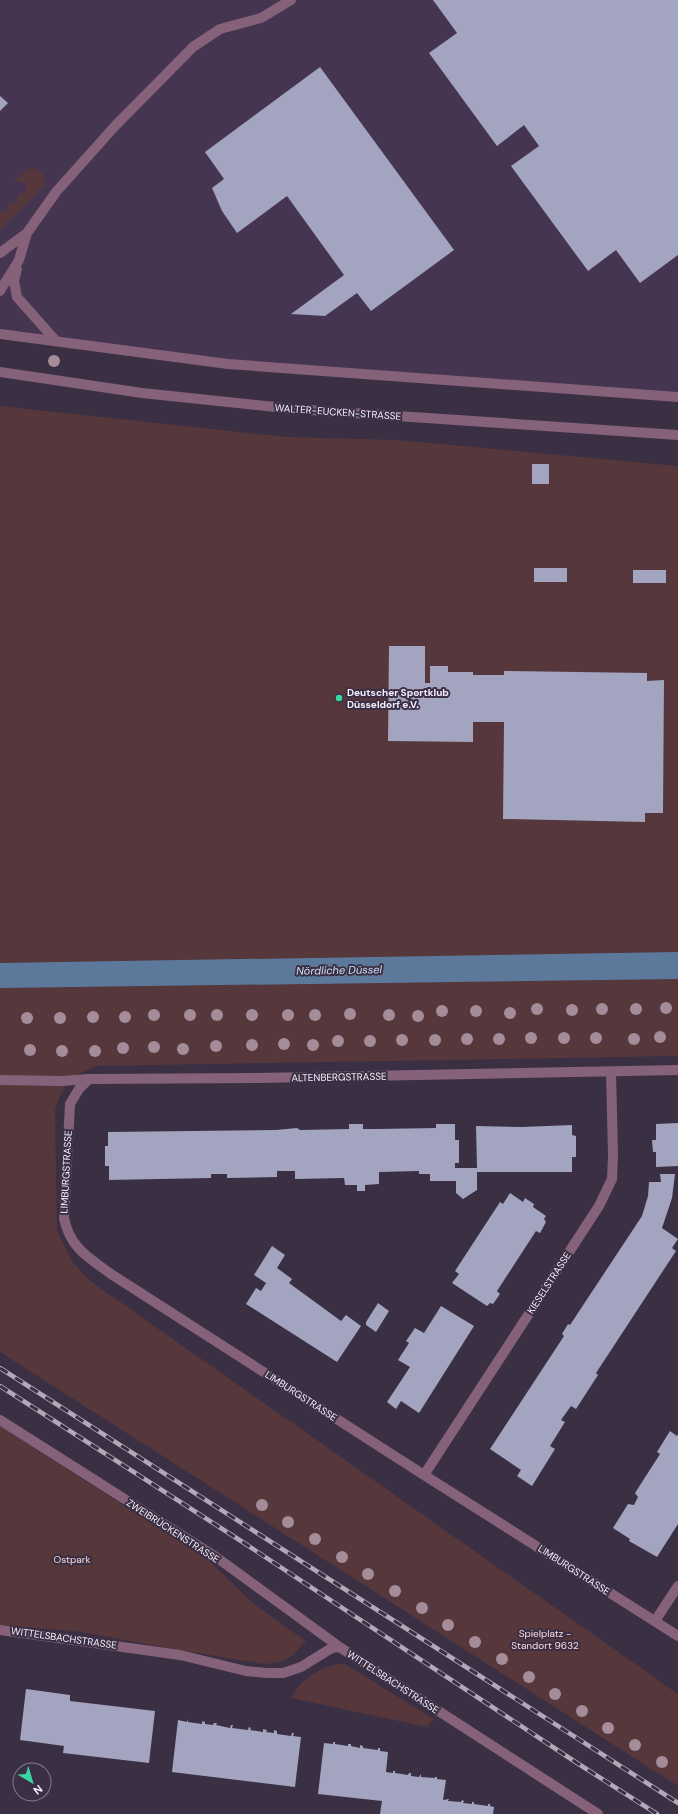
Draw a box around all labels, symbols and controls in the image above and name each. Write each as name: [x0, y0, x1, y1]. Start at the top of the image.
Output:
street label: WALTER-EUCKEN-STRASSE: [274, 401, 402, 423]
place label: Deutscher Sportklub Düsseldorf e.V.: [347, 686, 449, 711]
marker: Deutscher Sportklub Düsseldorf e.V.: [334, 693, 344, 703]
water label: Nördliche Düssel: [296, 962, 382, 978]
street label: ALTENBERGSTRASSE: [291, 1070, 387, 1084]
street label: LIMBURGSTRASSE: [57, 1130, 75, 1214]
street label: KIESELSTRASSE: [524, 1249, 574, 1316]
street label: LIMBURGSTRASSE: [263, 1368, 340, 1424]
street label: ZWEIBRÜCKENSTRASSE: [124, 1496, 222, 1566]
street label: LIMBURGSTRASSE: [536, 1542, 613, 1598]
park label: Ostpark: [54, 1553, 90, 1566]
street label: WITTELSBACHSTRASSE: [10, 1624, 118, 1652]
park label: Spielplatz - Standort 9632: [511, 1627, 579, 1652]
street label: WITTELSBACHSTRASSE: [345, 1647, 442, 1717]
north arrow: [12, 1762, 52, 1802]
text: N: [31, 1782, 46, 1798]

